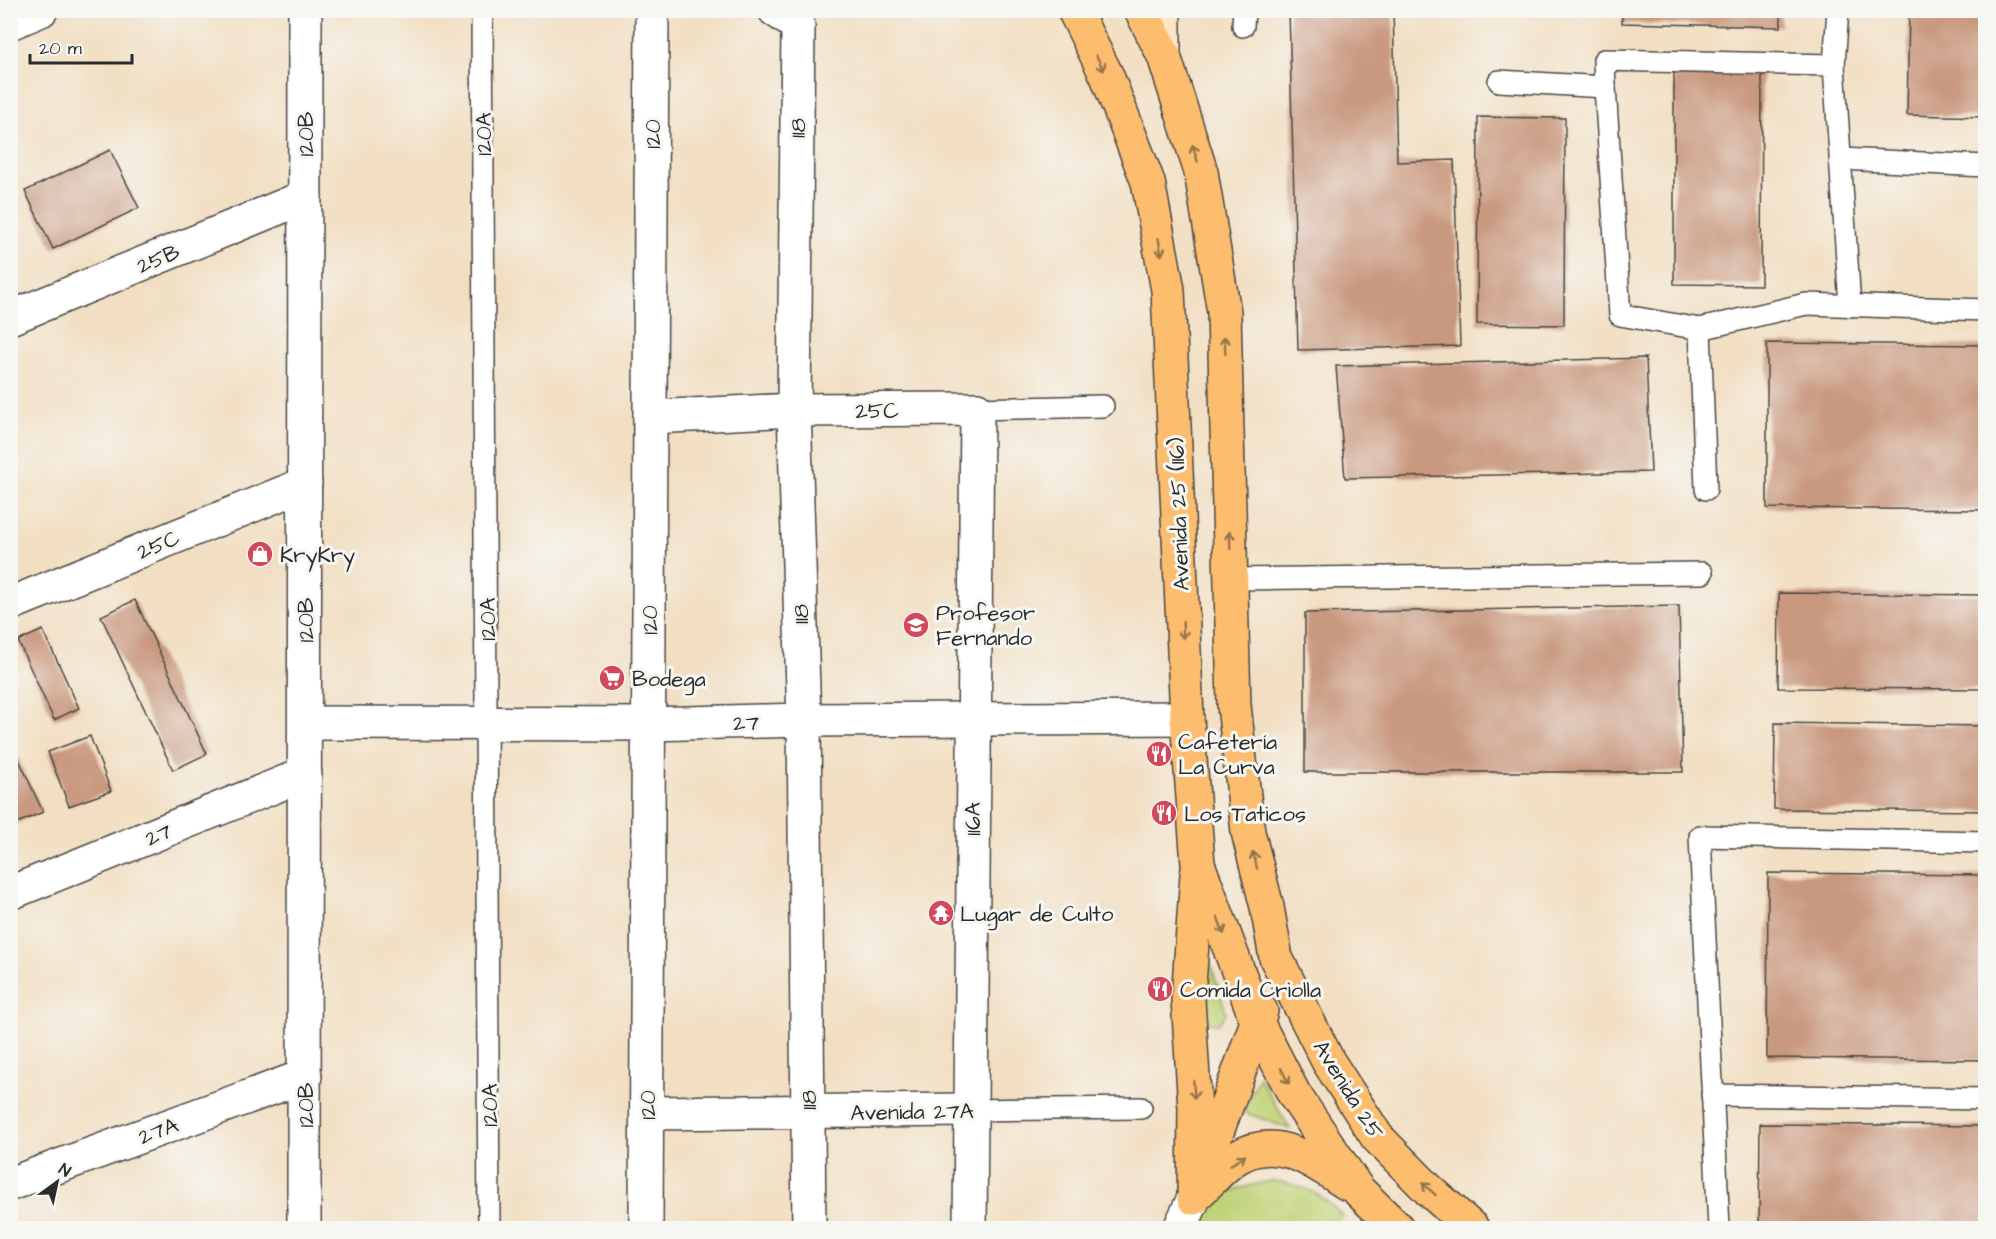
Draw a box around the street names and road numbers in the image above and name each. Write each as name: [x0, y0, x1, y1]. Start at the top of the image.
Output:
street label: 120B: [291, 111, 322, 156]
street label: 120A: [469, 112, 500, 156]
street label: 118: [783, 118, 814, 138]
street label: 120: [638, 119, 669, 149]
street label: 25B: [132, 237, 185, 282]
street label: 25C: [855, 396, 899, 427]
street label: Avenida 25 (116): [1161, 436, 1198, 591]
street label: 25C: [132, 523, 185, 568]
street label: 120B: [291, 597, 322, 642]
street label: 120A: [473, 597, 504, 641]
street label: 118: [786, 603, 817, 624]
street label: 120: [635, 605, 666, 635]
street label: 27: [733, 708, 760, 739]
street label: 116A: [958, 802, 989, 836]
street label: 27: [141, 816, 177, 855]
street label: Avenida 25: [1305, 1034, 1391, 1146]
street label: 120B: [291, 1082, 322, 1127]
street label: 120A: [475, 1083, 506, 1127]
street label: 120: [633, 1090, 664, 1120]
street label: 118: [794, 1090, 825, 1110]
street label: Avenida 27A: [850, 1096, 974, 1129]
street label: 27A: [134, 1110, 183, 1153]

